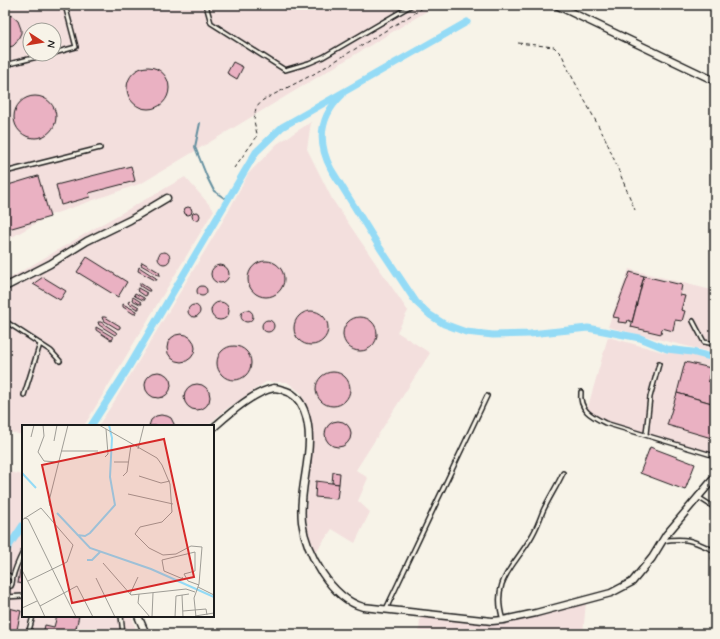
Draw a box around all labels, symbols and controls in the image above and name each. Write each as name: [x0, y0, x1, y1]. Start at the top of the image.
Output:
north arrow: [22, 22, 62, 62]
text: N: [43, 39, 58, 49]
inset map: [22, 425, 214, 617]

